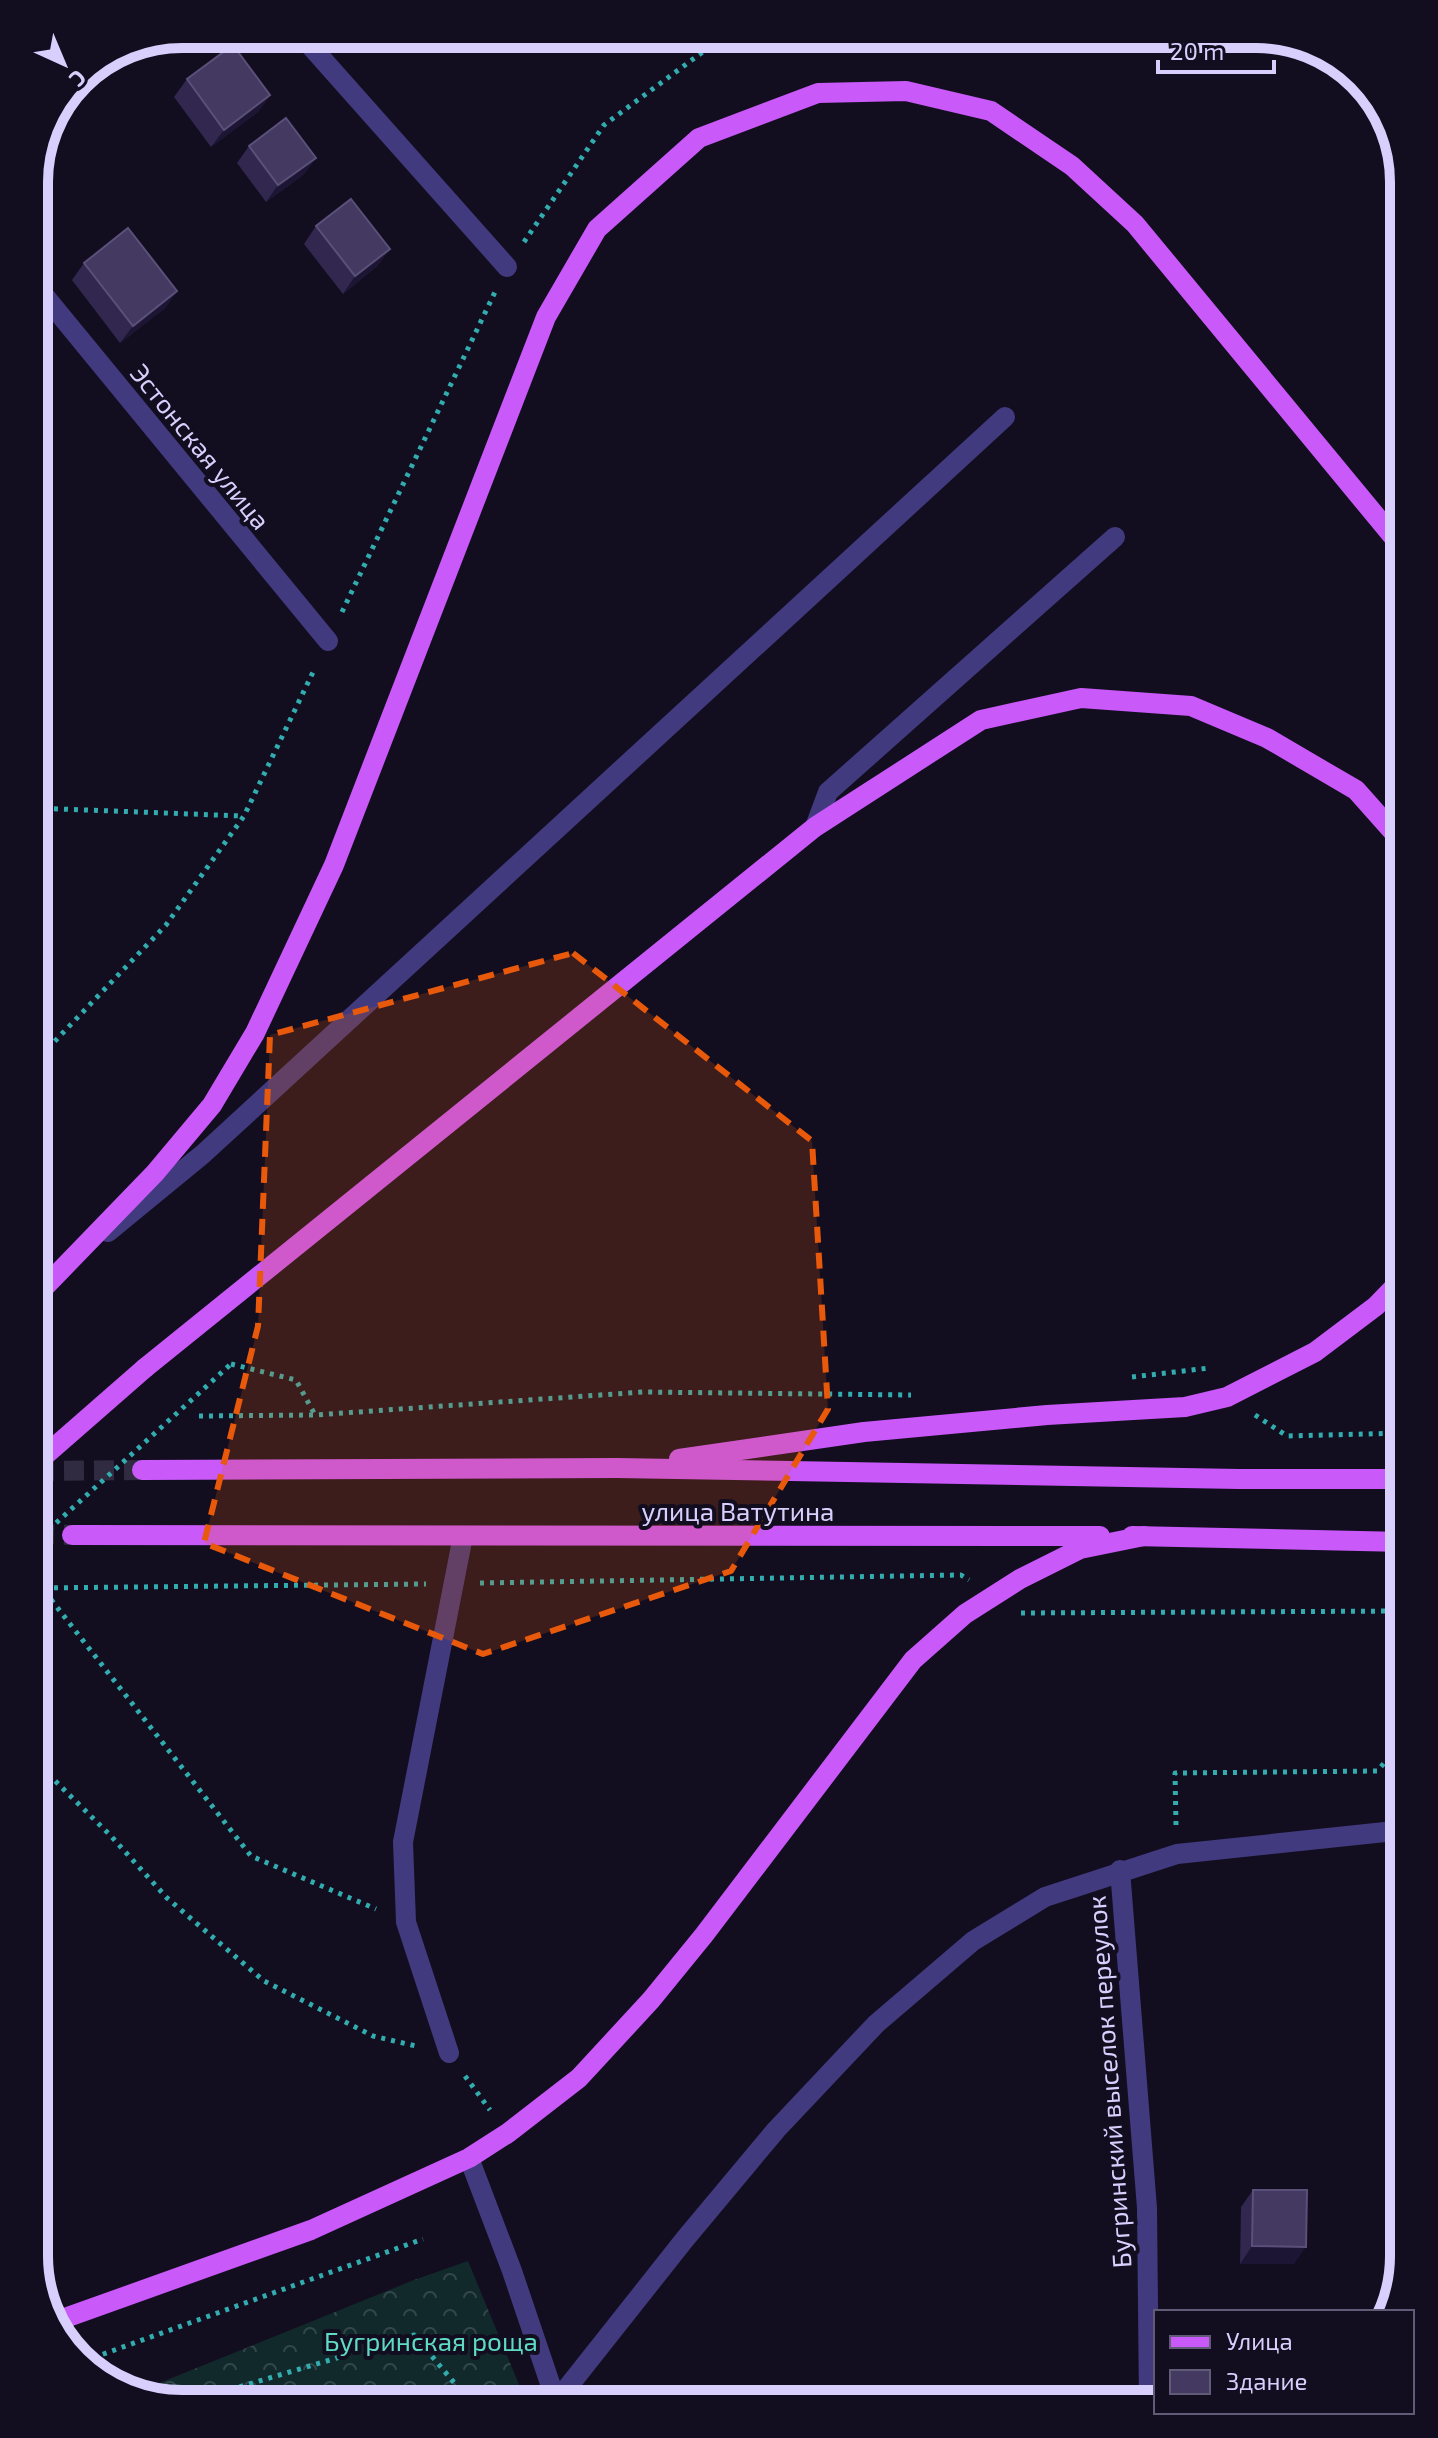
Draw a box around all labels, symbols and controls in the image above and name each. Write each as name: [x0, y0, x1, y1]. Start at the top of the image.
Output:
north arrow: [24, 24, 104, 104]
scale bar: [1158, 24, 1274, 74]
text: 20 m: [1170, 36, 1224, 65]
text: С: [65, 65, 92, 93]
street label: Эстонская улица: [124, 357, 277, 536]
street label: улица Ватутина: [642, 1495, 834, 1527]
street label: Бугринский выселок переулок: [1080, 1895, 1137, 2269]
legend: [1154, 2310, 1414, 2414]
park label: Бугринская роща: [324, 2325, 538, 2357]
text: Улица: [1226, 2326, 1293, 2355]
text: Здание: [1226, 2366, 1308, 2395]

